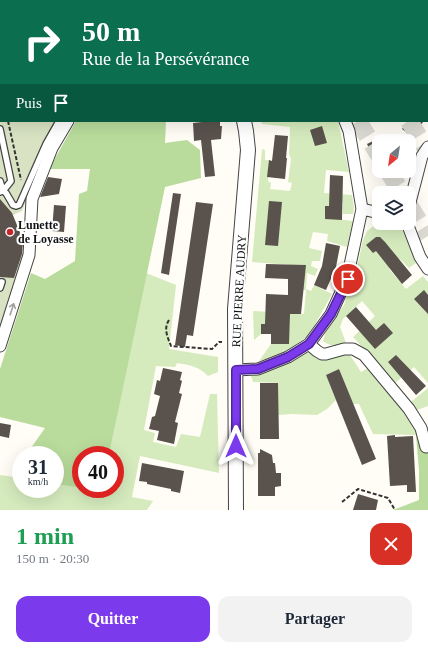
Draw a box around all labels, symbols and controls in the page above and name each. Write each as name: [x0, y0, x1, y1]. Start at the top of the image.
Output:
icon: right: [16, 16, 68, 68]
text: 50 m: [82, 16, 140, 47]
text: Rue de la Persévérance: [82, 49, 249, 69]
icon: arrive: [50, 92, 72, 114]
text: Puis: [16, 95, 42, 111]
north arrow: [372, 134, 416, 178]
map controls: [372, 134, 416, 230]
button: layers: [372, 186, 416, 230]
place label: Lunette de Loyasse: [18, 218, 74, 246]
marker: Lunette de Loyasse: [5, 227, 15, 237]
street label: RUE PIERRE AUDRY: [229, 234, 249, 348]
pin: [331, 262, 365, 296]
icon: arrive: [337, 268, 359, 290]
one-way arrow: [9, 303, 16, 316]
position arrow: [215, 425, 257, 467]
speed limit sign: 40: [72, 446, 124, 498]
text: 31: [28, 456, 48, 478]
text: km/h: [28, 476, 48, 487]
text: 1 min: [16, 523, 74, 549]
button: close: [370, 523, 412, 565]
text: 150 m · 20:30: [16, 551, 89, 566]
button: Quitter: [16, 596, 210, 642]
button: Partager: [218, 596, 412, 642]

